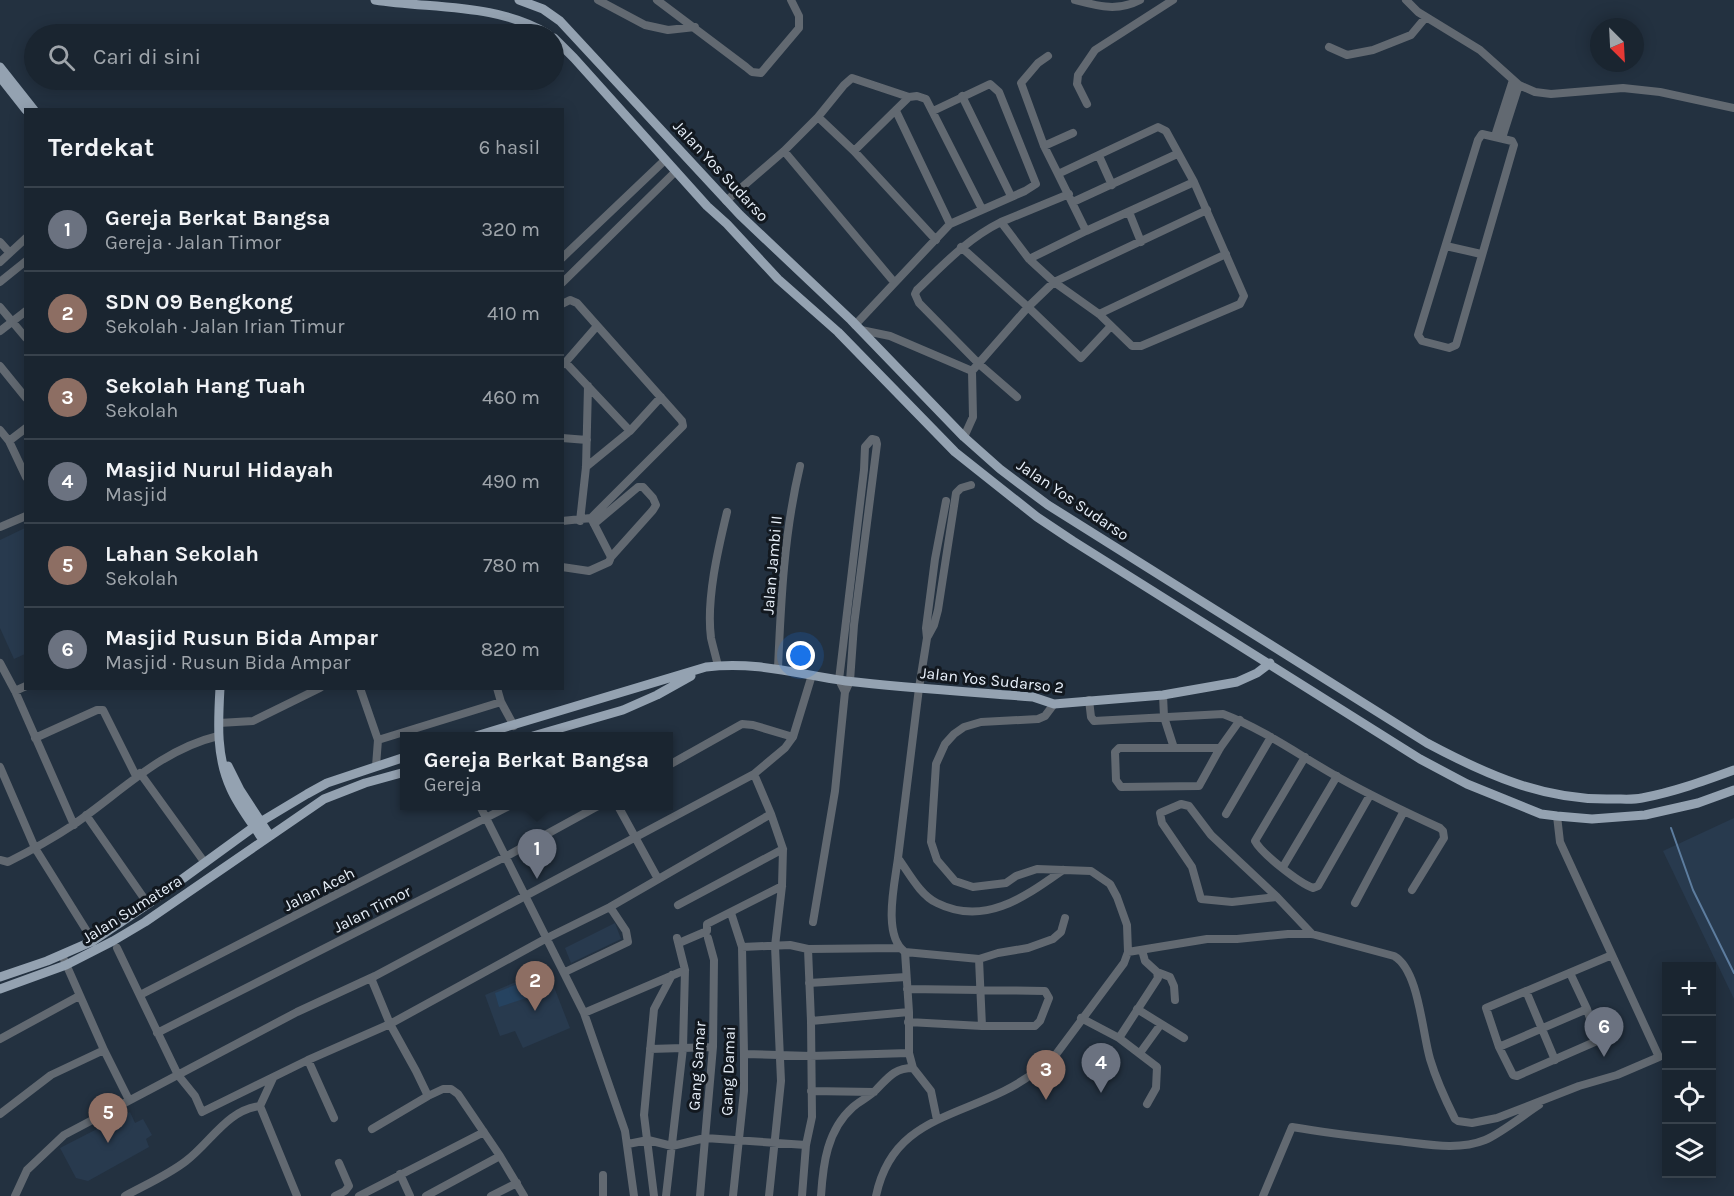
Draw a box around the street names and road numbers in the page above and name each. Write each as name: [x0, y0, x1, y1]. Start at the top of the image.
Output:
street label: Jalan Yos Sudarso: [669, 117, 773, 225]
street label: Jalan Yos Sudarso: [1013, 455, 1133, 545]
street label: Jalan Jambi II: [758, 515, 786, 615]
street label: Jalan Yos Sudarso 2: [919, 663, 1065, 697]
street label: Jalan Aceh: [280, 863, 358, 915]
street label: Jalan Sumatera: [79, 871, 185, 947]
street label: Jalan Timor: [330, 881, 414, 937]
street label: Gang Samar: [684, 1020, 710, 1111]
street label: Gang Damai: [717, 1026, 739, 1116]

